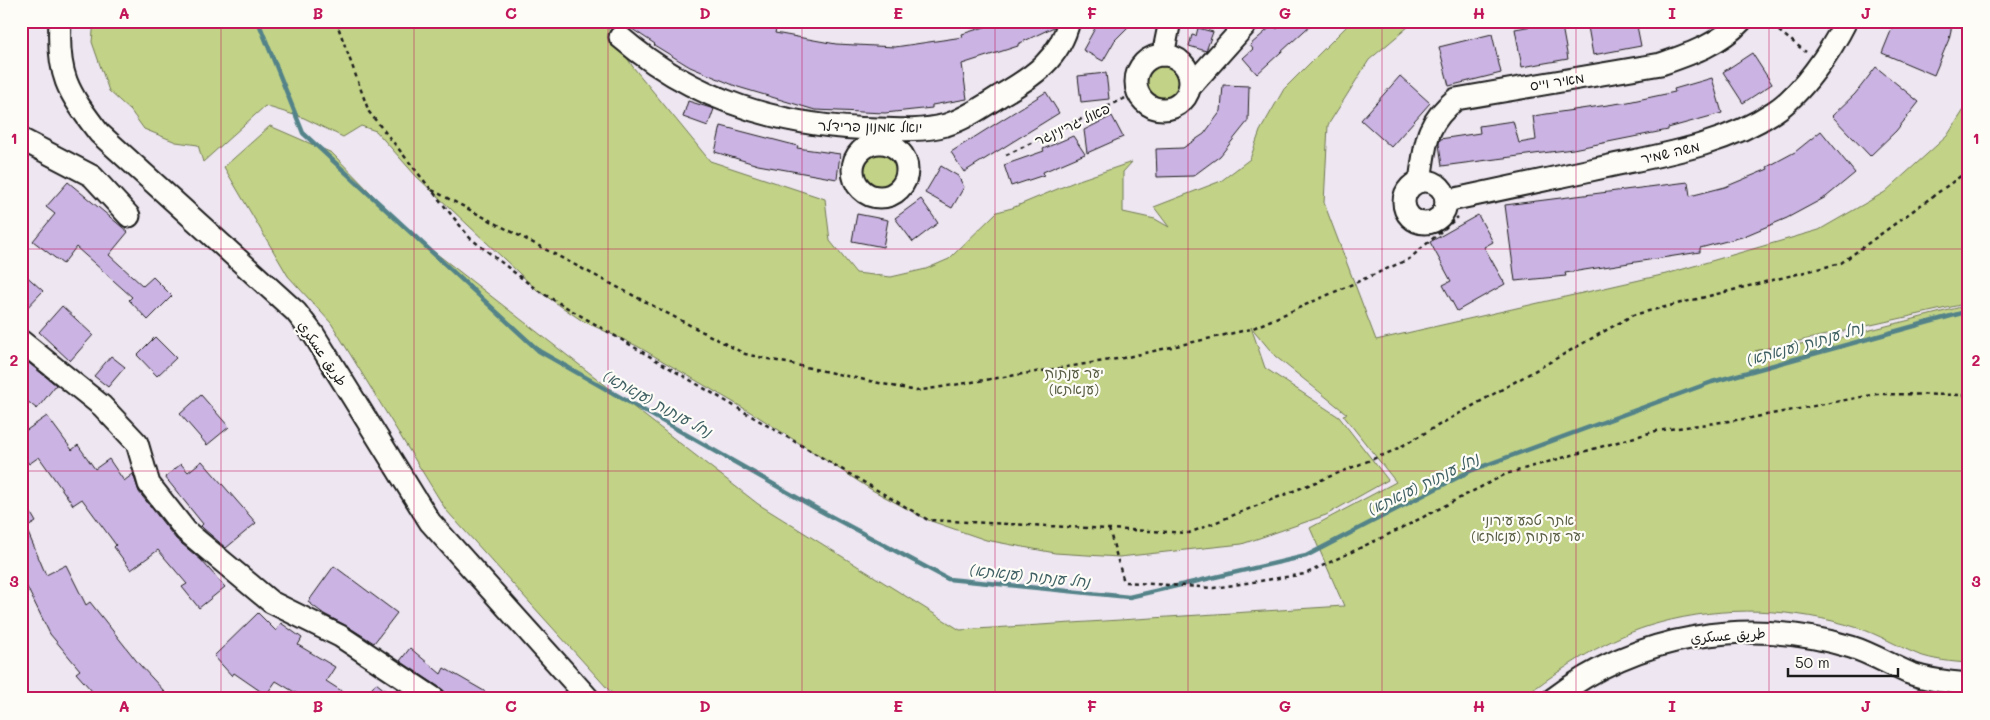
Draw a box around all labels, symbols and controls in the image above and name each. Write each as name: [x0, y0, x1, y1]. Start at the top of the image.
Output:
text: A: [118, 2, 130, 23]
text: B: [313, 2, 323, 23]
text: C: [505, 2, 517, 23]
text: D: [699, 2, 711, 23]
text: E: [893, 2, 903, 23]
text: F: [1087, 2, 1097, 23]
text: G: [1279, 2, 1291, 23]
text: H: [1473, 2, 1485, 23]
text: I: [1668, 2, 1676, 23]
text: J: [1861, 2, 1871, 23]
street label: מאיר וייס: [1528, 67, 1586, 95]
street label: פאול גרינינגר: [1031, 98, 1113, 150]
street label: יואל אמנון פרידלר: [818, 116, 922, 136]
text: 1: [10, 127, 18, 148]
text: 1: [1972, 127, 1980, 148]
street label: משה שמיר: [1639, 136, 1701, 168]
street label: طريق عسكري: [292, 316, 352, 391]
water label: נחל ענתות (ענאתא): [1744, 316, 1867, 369]
text: 2: [10, 349, 19, 370]
text: 2: [1972, 349, 1981, 370]
park label: יער ענתות (ענאתא): [1044, 363, 1104, 398]
water label: נחל ענתות (ענאתא): [600, 365, 717, 442]
water label: נחל ענתות (ענאתא): [1364, 447, 1483, 518]
park label: אתר טבע עירוני יער ענתות (ענאתא): [1471, 510, 1585, 545]
water label: נחל ענתות (ענאתא): [969, 559, 1093, 591]
text: 3: [9, 570, 19, 591]
text: 3: [1971, 570, 1981, 591]
street label: طريق عسكري: [1690, 623, 1766, 649]
scale bar: [1788, 645, 1898, 677]
text: 50 m: [1795, 652, 1830, 672]
text: A: [118, 695, 130, 716]
text: B: [313, 695, 323, 716]
text: C: [505, 695, 517, 716]
text: D: [699, 695, 711, 716]
text: E: [893, 695, 903, 716]
text: F: [1087, 695, 1097, 716]
text: G: [1279, 695, 1291, 716]
text: H: [1473, 695, 1485, 716]
text: I: [1668, 695, 1676, 716]
text: J: [1861, 695, 1871, 716]

